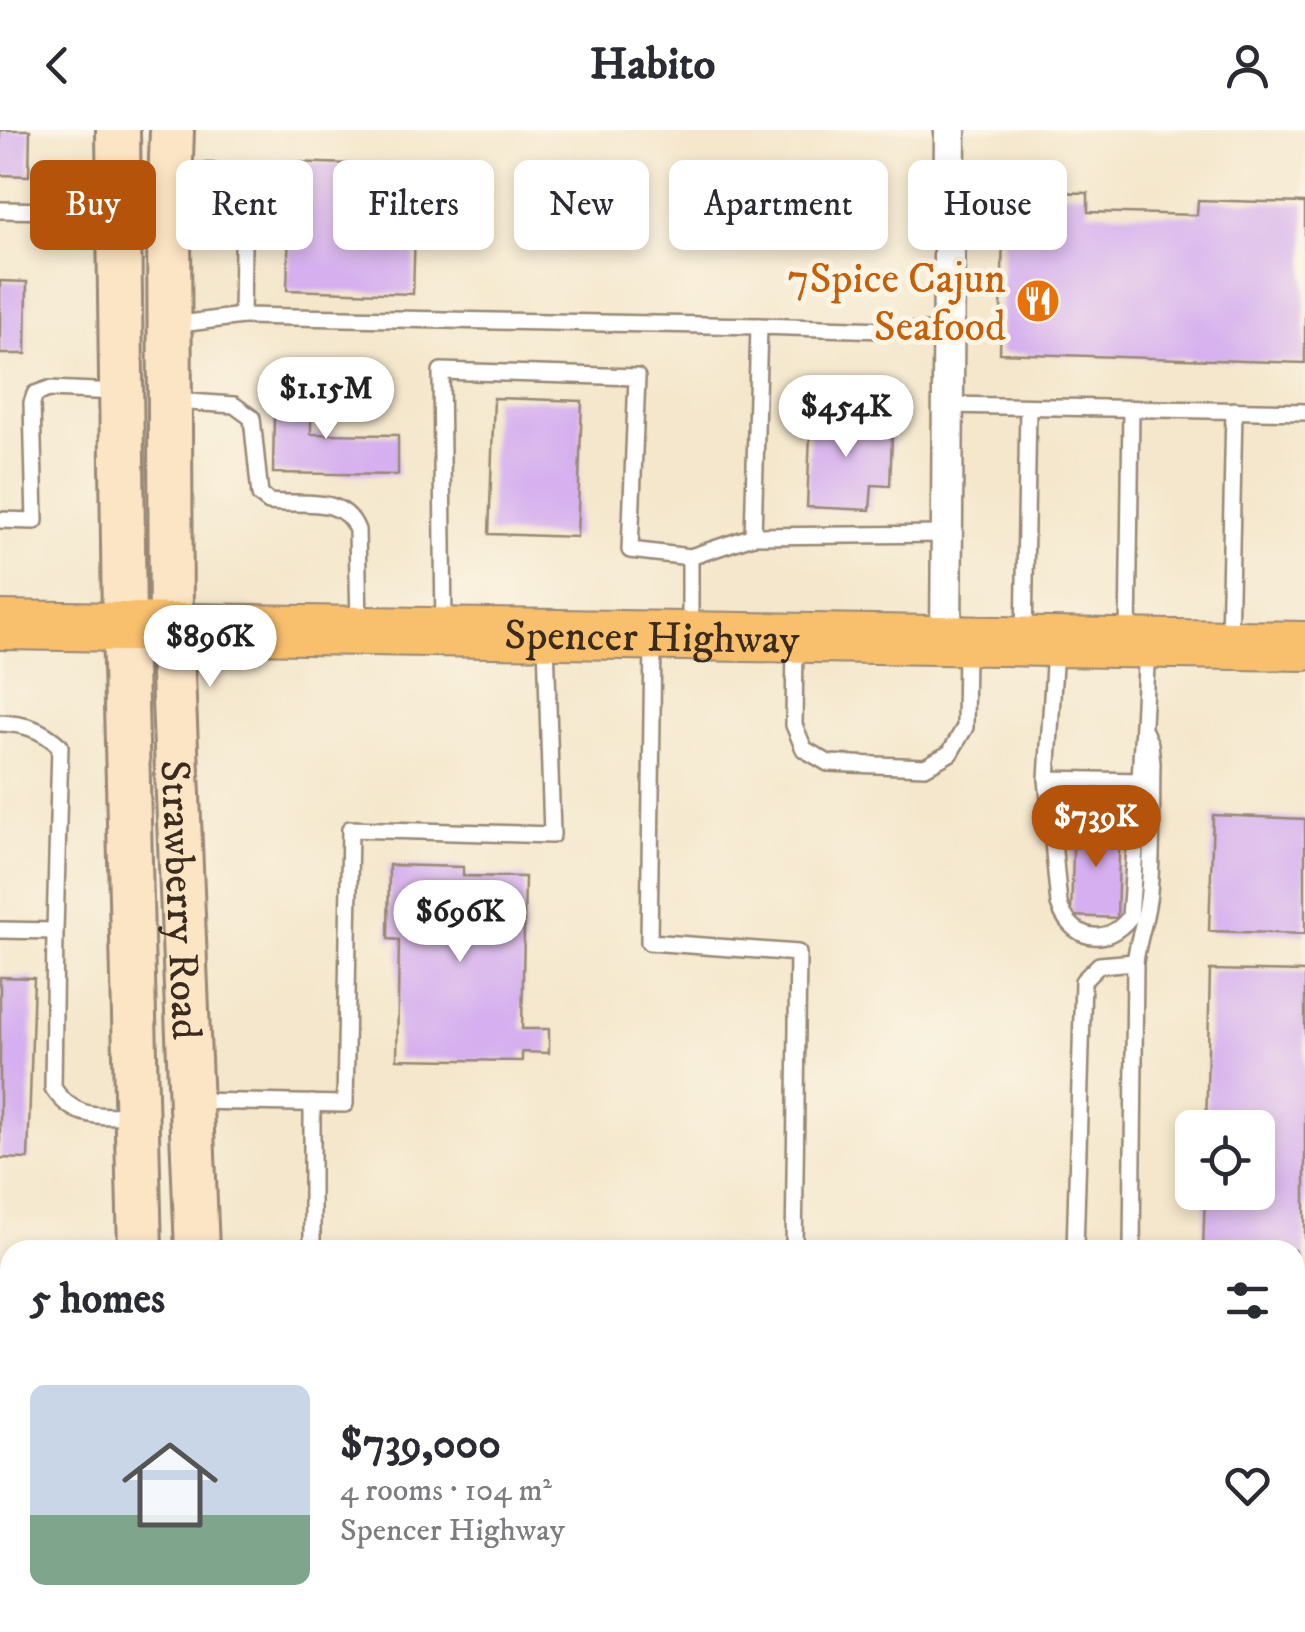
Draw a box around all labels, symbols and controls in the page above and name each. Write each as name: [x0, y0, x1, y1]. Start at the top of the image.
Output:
text: Habito: [590, 37, 715, 93]
icon: back: [30, 38, 85, 93]
icon: person: [1220, 38, 1275, 93]
chip: Buy: [30, 160, 156, 250]
chip: Rent: [176, 160, 313, 250]
chip: Filters: [333, 160, 494, 250]
chip: New: [514, 160, 649, 250]
chip: Apartment: [669, 160, 888, 250]
chip: House: [908, 160, 1067, 250]
place label: 7Spice Cajun Seafood: [787, 254, 1006, 354]
restaurant icon: 7Spice Cajun Seafood: [1015, 278, 1061, 324]
pin: $1.15M: [245, 357, 407, 442]
text: $1.15M: [279, 369, 373, 409]
pin: $454K: [776, 375, 916, 460]
text: $454K: [801, 387, 891, 427]
pin: $896K: [140, 605, 280, 690]
street label: Spencer Highway: [504, 610, 801, 667]
text: $896K: [166, 617, 254, 657]
street label: Strawberry Road: [148, 759, 211, 1041]
pin: $739K: [1026, 785, 1166, 870]
text: $739K: [1054, 797, 1138, 837]
pin: $696K: [390, 880, 530, 965]
text: $696K: [415, 892, 505, 932]
map controls: [1175, 1110, 1275, 1210]
button: locate: [1175, 1110, 1275, 1210]
icon: filters: [1220, 1273, 1275, 1328]
text: 5 homes: [30, 1274, 165, 1326]
text: $739,000: [340, 1419, 501, 1471]
icon: home: [110, 1425, 230, 1545]
icon: heart: [1220, 1458, 1275, 1513]
text: 4 rooms · 104 m²: [340, 1471, 552, 1511]
text: Spencer Highway: [340, 1511, 565, 1551]

